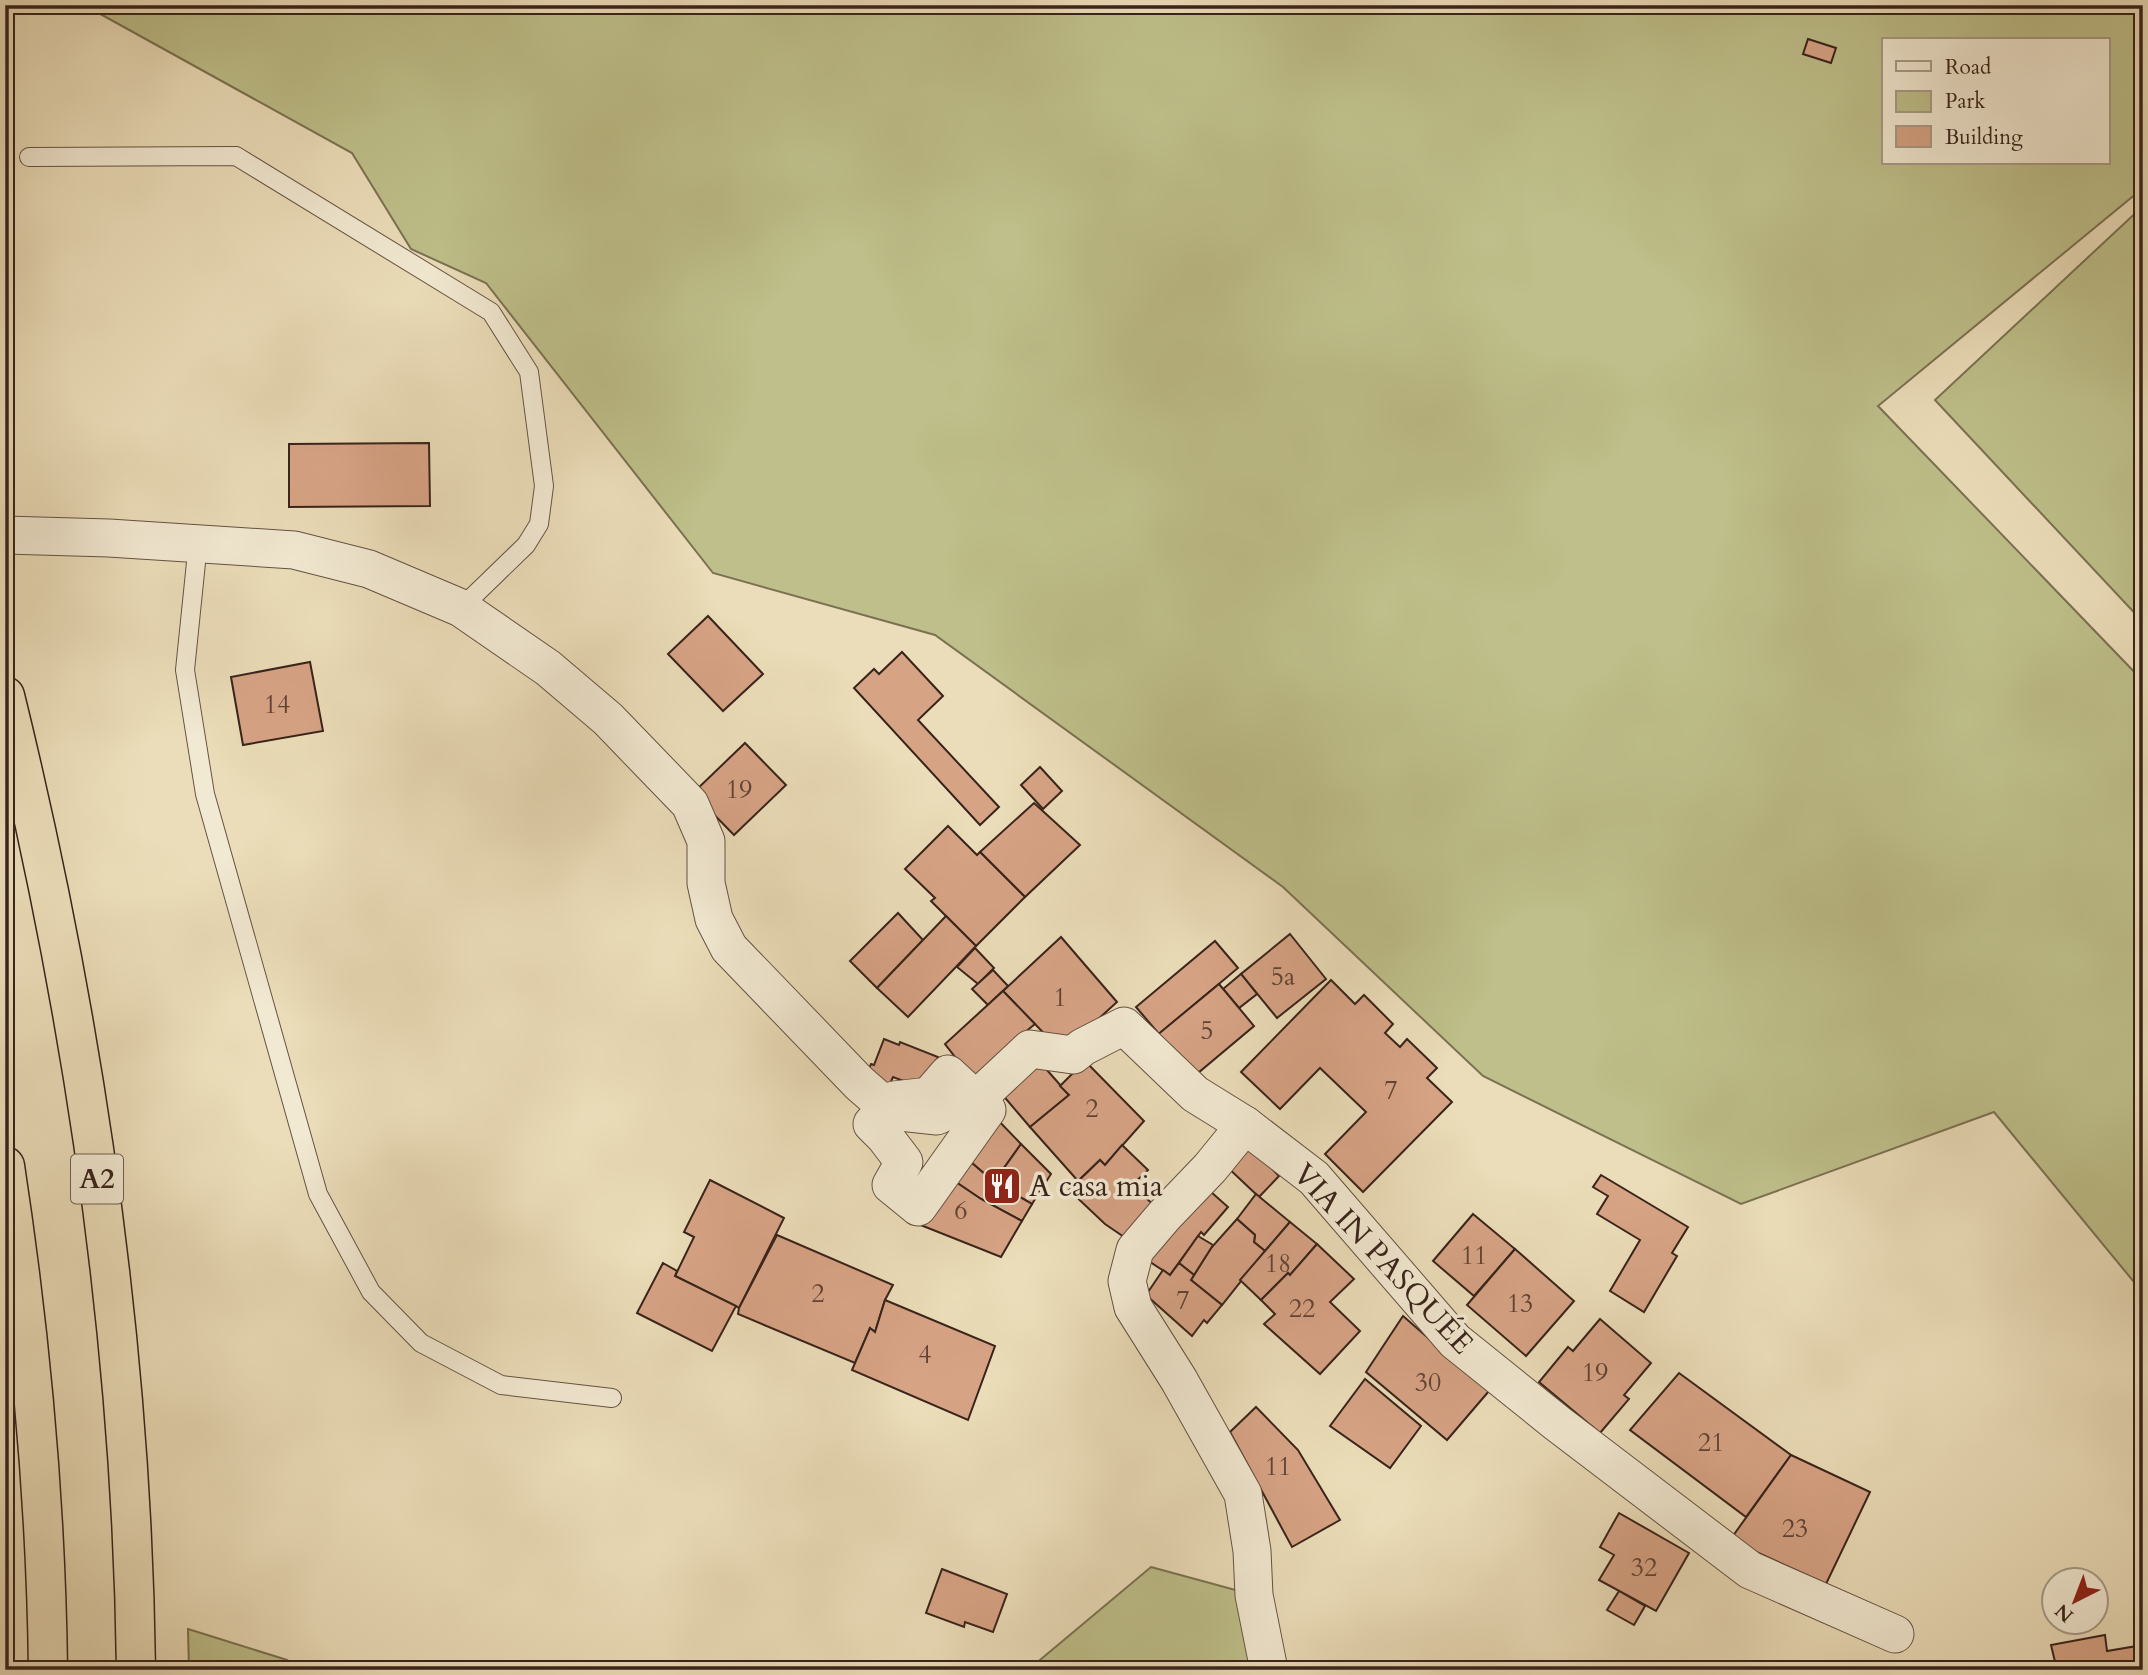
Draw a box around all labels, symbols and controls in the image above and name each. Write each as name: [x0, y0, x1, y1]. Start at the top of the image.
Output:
legend: [1882, 38, 2110, 164]
text: Road: [1945, 53, 1991, 82]
text: Park: [1945, 87, 1986, 116]
text: Building: [1945, 123, 2023, 152]
house number: 14: [264, 687, 290, 722]
house number: 19: [726, 772, 752, 807]
house number: 5a: [1271, 959, 1295, 994]
house number: 1: [1053, 980, 1067, 1015]
house number: 5: [1200, 1013, 1214, 1048]
house number: 7: [1384, 1073, 1398, 1108]
house number: 2: [1085, 1091, 1099, 1126]
road number: A2: [71, 1154, 123, 1204]
street label: VIA IN PASQUÉE: [1284, 1155, 1482, 1363]
restaurant icon: A casa mia: [981, 1165, 1023, 1207]
place label: A casa mia: [1029, 1166, 1163, 1207]
house number: 6: [954, 1193, 968, 1228]
house number: 11: [1461, 1238, 1487, 1273]
house number: 18: [1265, 1246, 1291, 1281]
house number: 2: [811, 1276, 825, 1311]
house number: 7: [1176, 1283, 1190, 1318]
house number: 13: [1507, 1286, 1533, 1321]
house number: 22: [1289, 1291, 1315, 1326]
house number: 4: [918, 1337, 932, 1372]
house number: 19: [1582, 1355, 1608, 1390]
house number: 30: [1415, 1365, 1441, 1400]
house number: 21: [1698, 1425, 1724, 1460]
house number: 11: [1265, 1449, 1291, 1484]
house number: 23: [1782, 1511, 1808, 1546]
house number: 32: [1631, 1550, 1657, 1585]
north arrow: [2039, 1566, 2110, 1636]
text: N: [2049, 1597, 2079, 1628]

